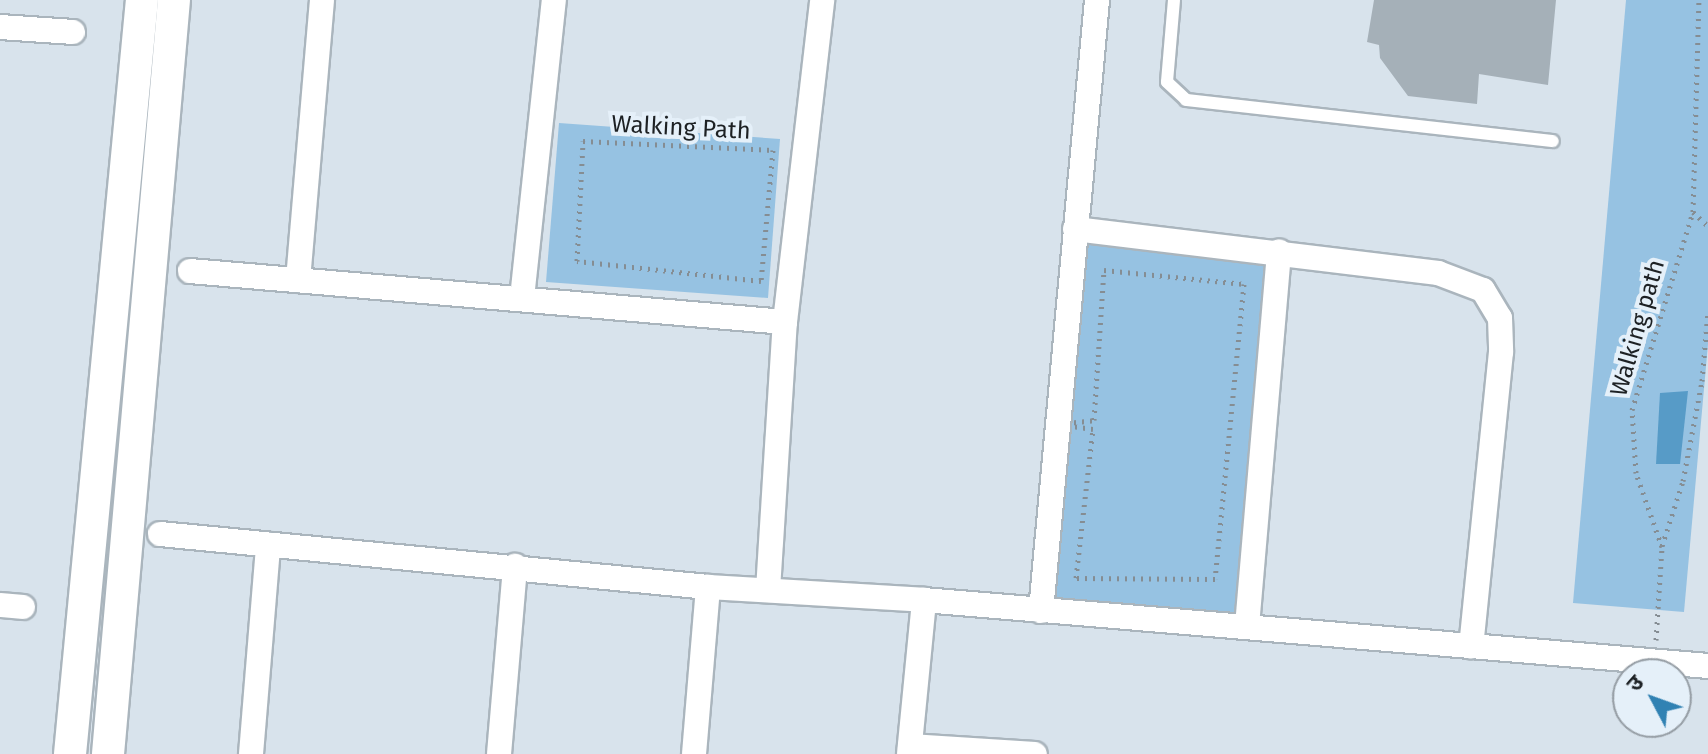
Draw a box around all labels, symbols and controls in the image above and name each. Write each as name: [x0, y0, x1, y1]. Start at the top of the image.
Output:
street label: Walking Path: [611, 110, 751, 146]
street label: Walking path: [1605, 256, 1671, 400]
north arrow: [1612, 658, 1692, 738]
text: उ: [1621, 670, 1649, 697]

